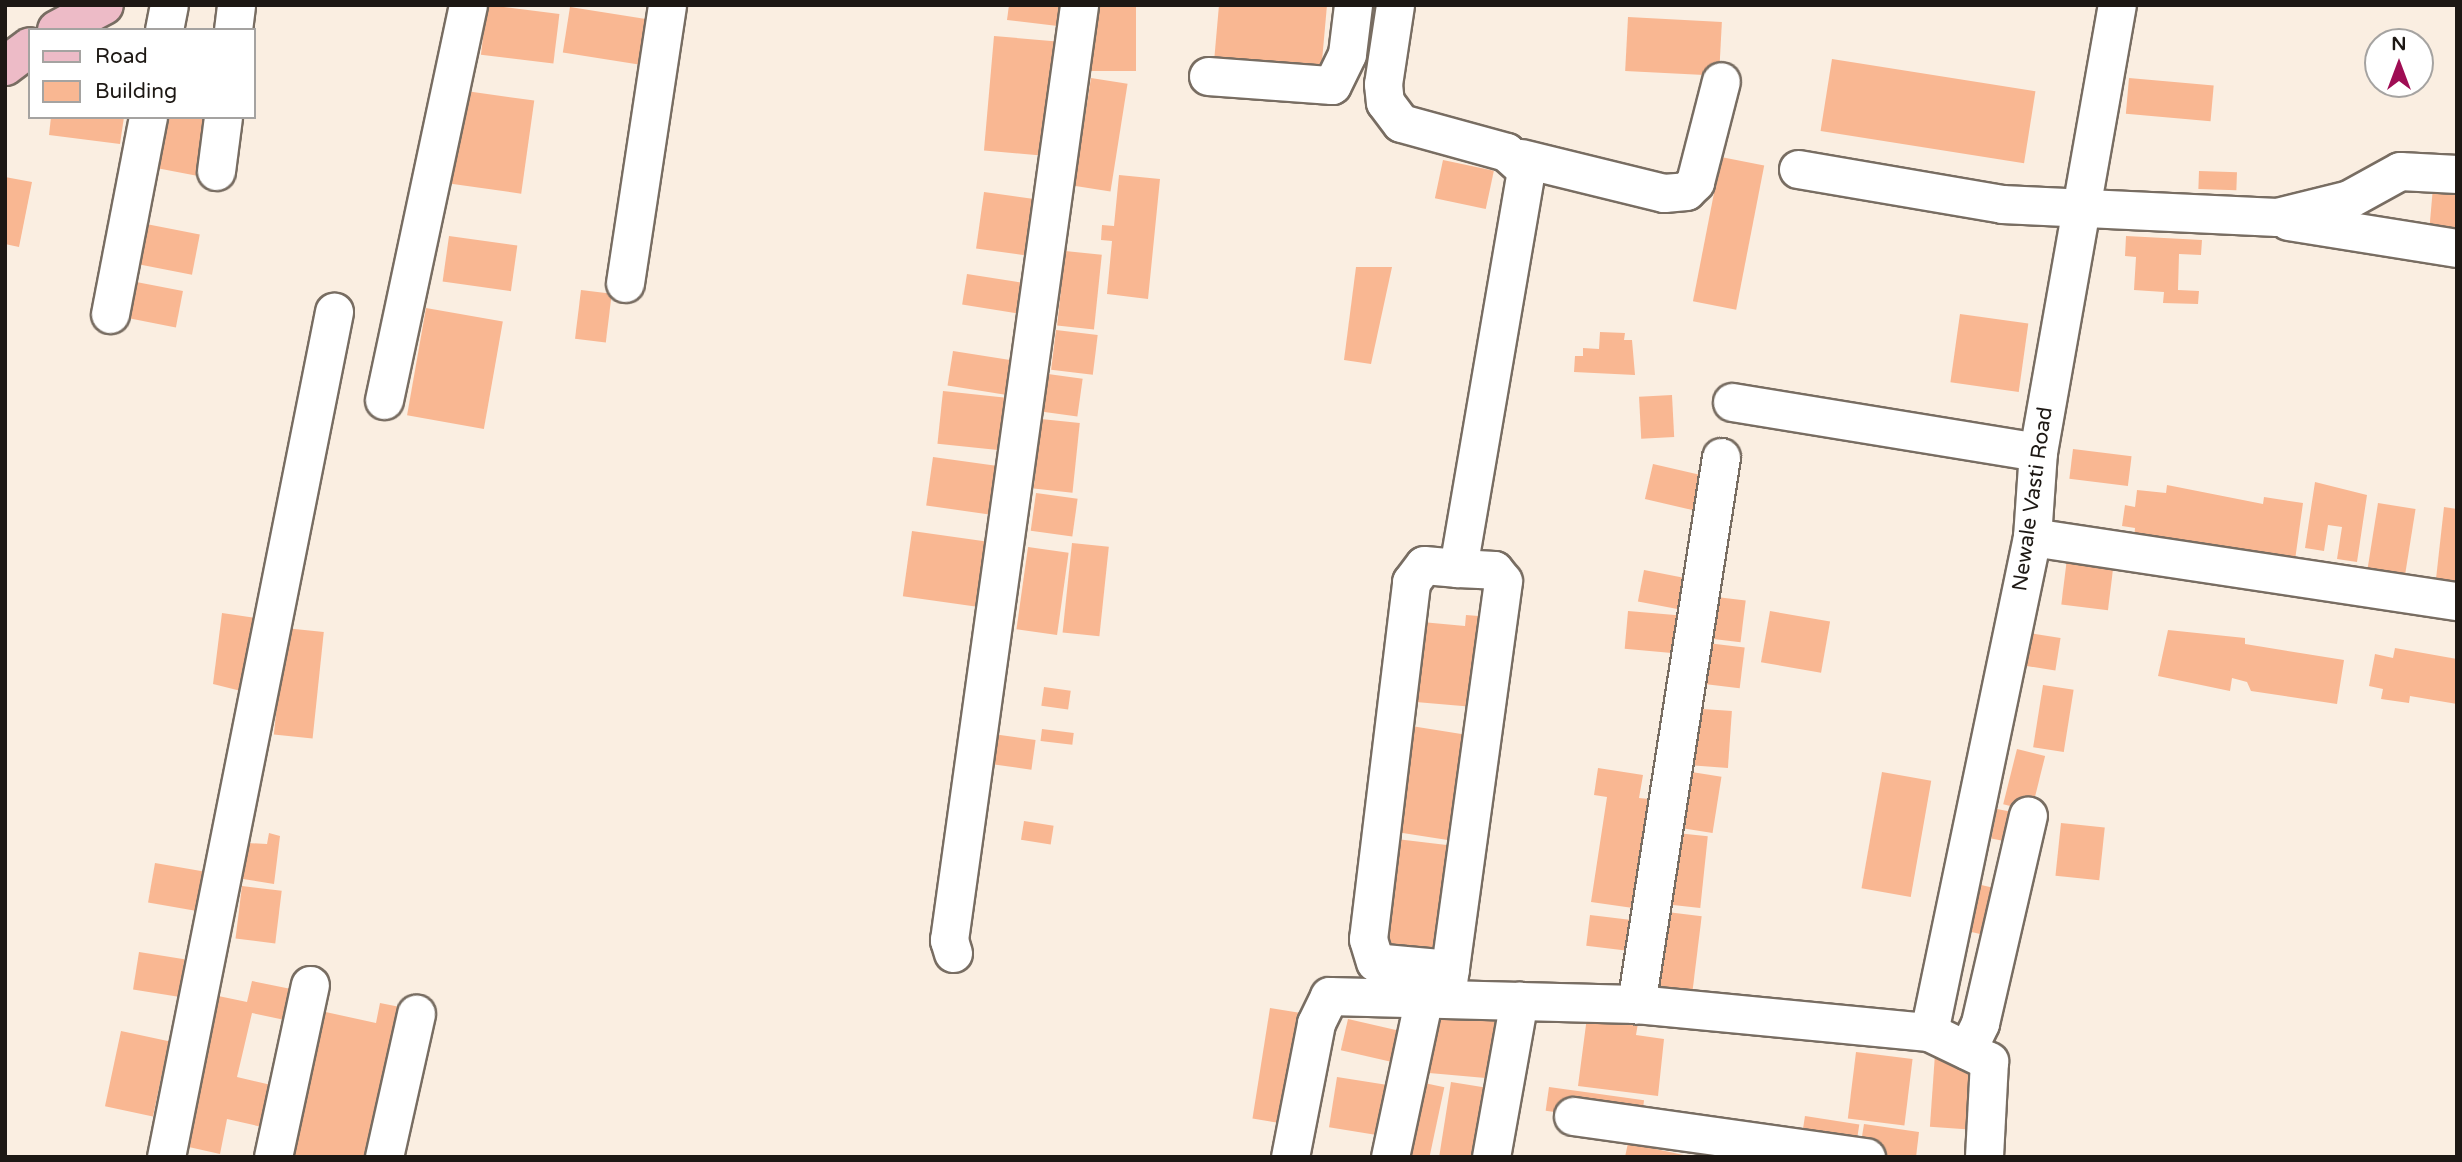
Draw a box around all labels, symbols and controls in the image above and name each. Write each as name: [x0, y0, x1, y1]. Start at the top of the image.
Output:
legend: [28, 28, 256, 119]
north arrow: [2364, 28, 2434, 98]
text: N: [2391, 33, 2407, 55]
text: Road: [95, 44, 148, 69]
text: Building: [95, 79, 177, 104]
street label: Newale Vasti Road: [2008, 405, 2058, 593]

